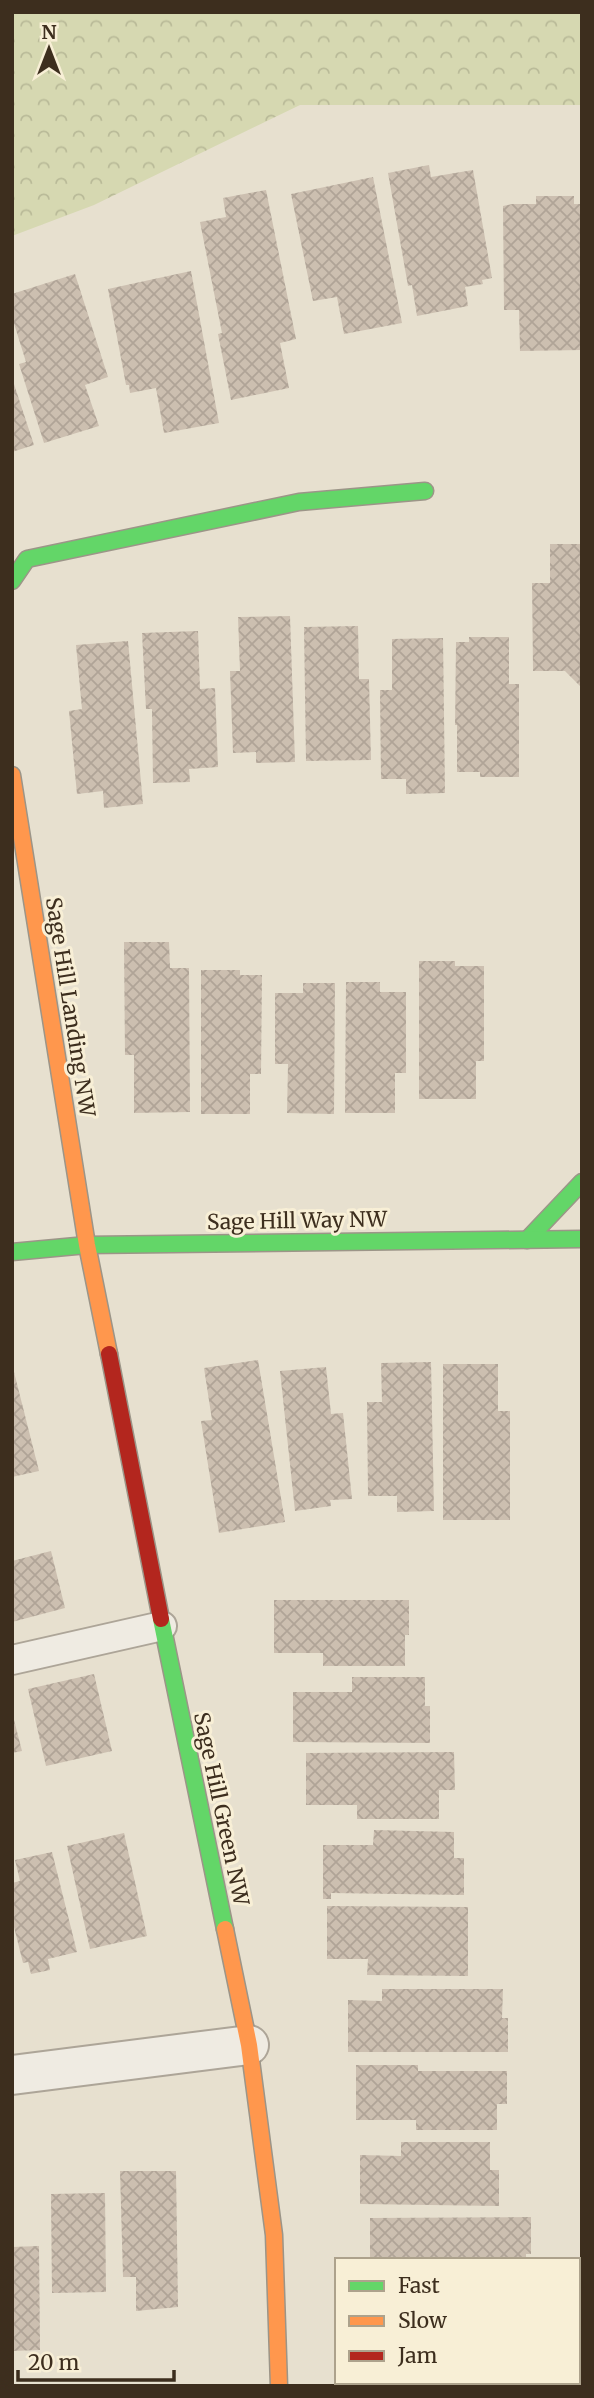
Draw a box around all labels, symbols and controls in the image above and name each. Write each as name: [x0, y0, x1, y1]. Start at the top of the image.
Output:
north arrow: [14, 14, 84, 84]
text: N: [41, 20, 57, 44]
street label: Sage Hill Landing NW: [40, 895, 101, 1120]
street label: Sage Hill Way NW: [207, 1205, 388, 1236]
street label: Sage Hill Green NW: [188, 1710, 255, 1909]
legend: [335, 2258, 580, 2384]
text: Fast: [398, 2272, 440, 2299]
text: Slow: [398, 2307, 447, 2334]
scale bar: [18, 2338, 173, 2382]
text: Jam: [397, 2342, 437, 2369]
text: 20 m: [28, 2349, 80, 2376]

